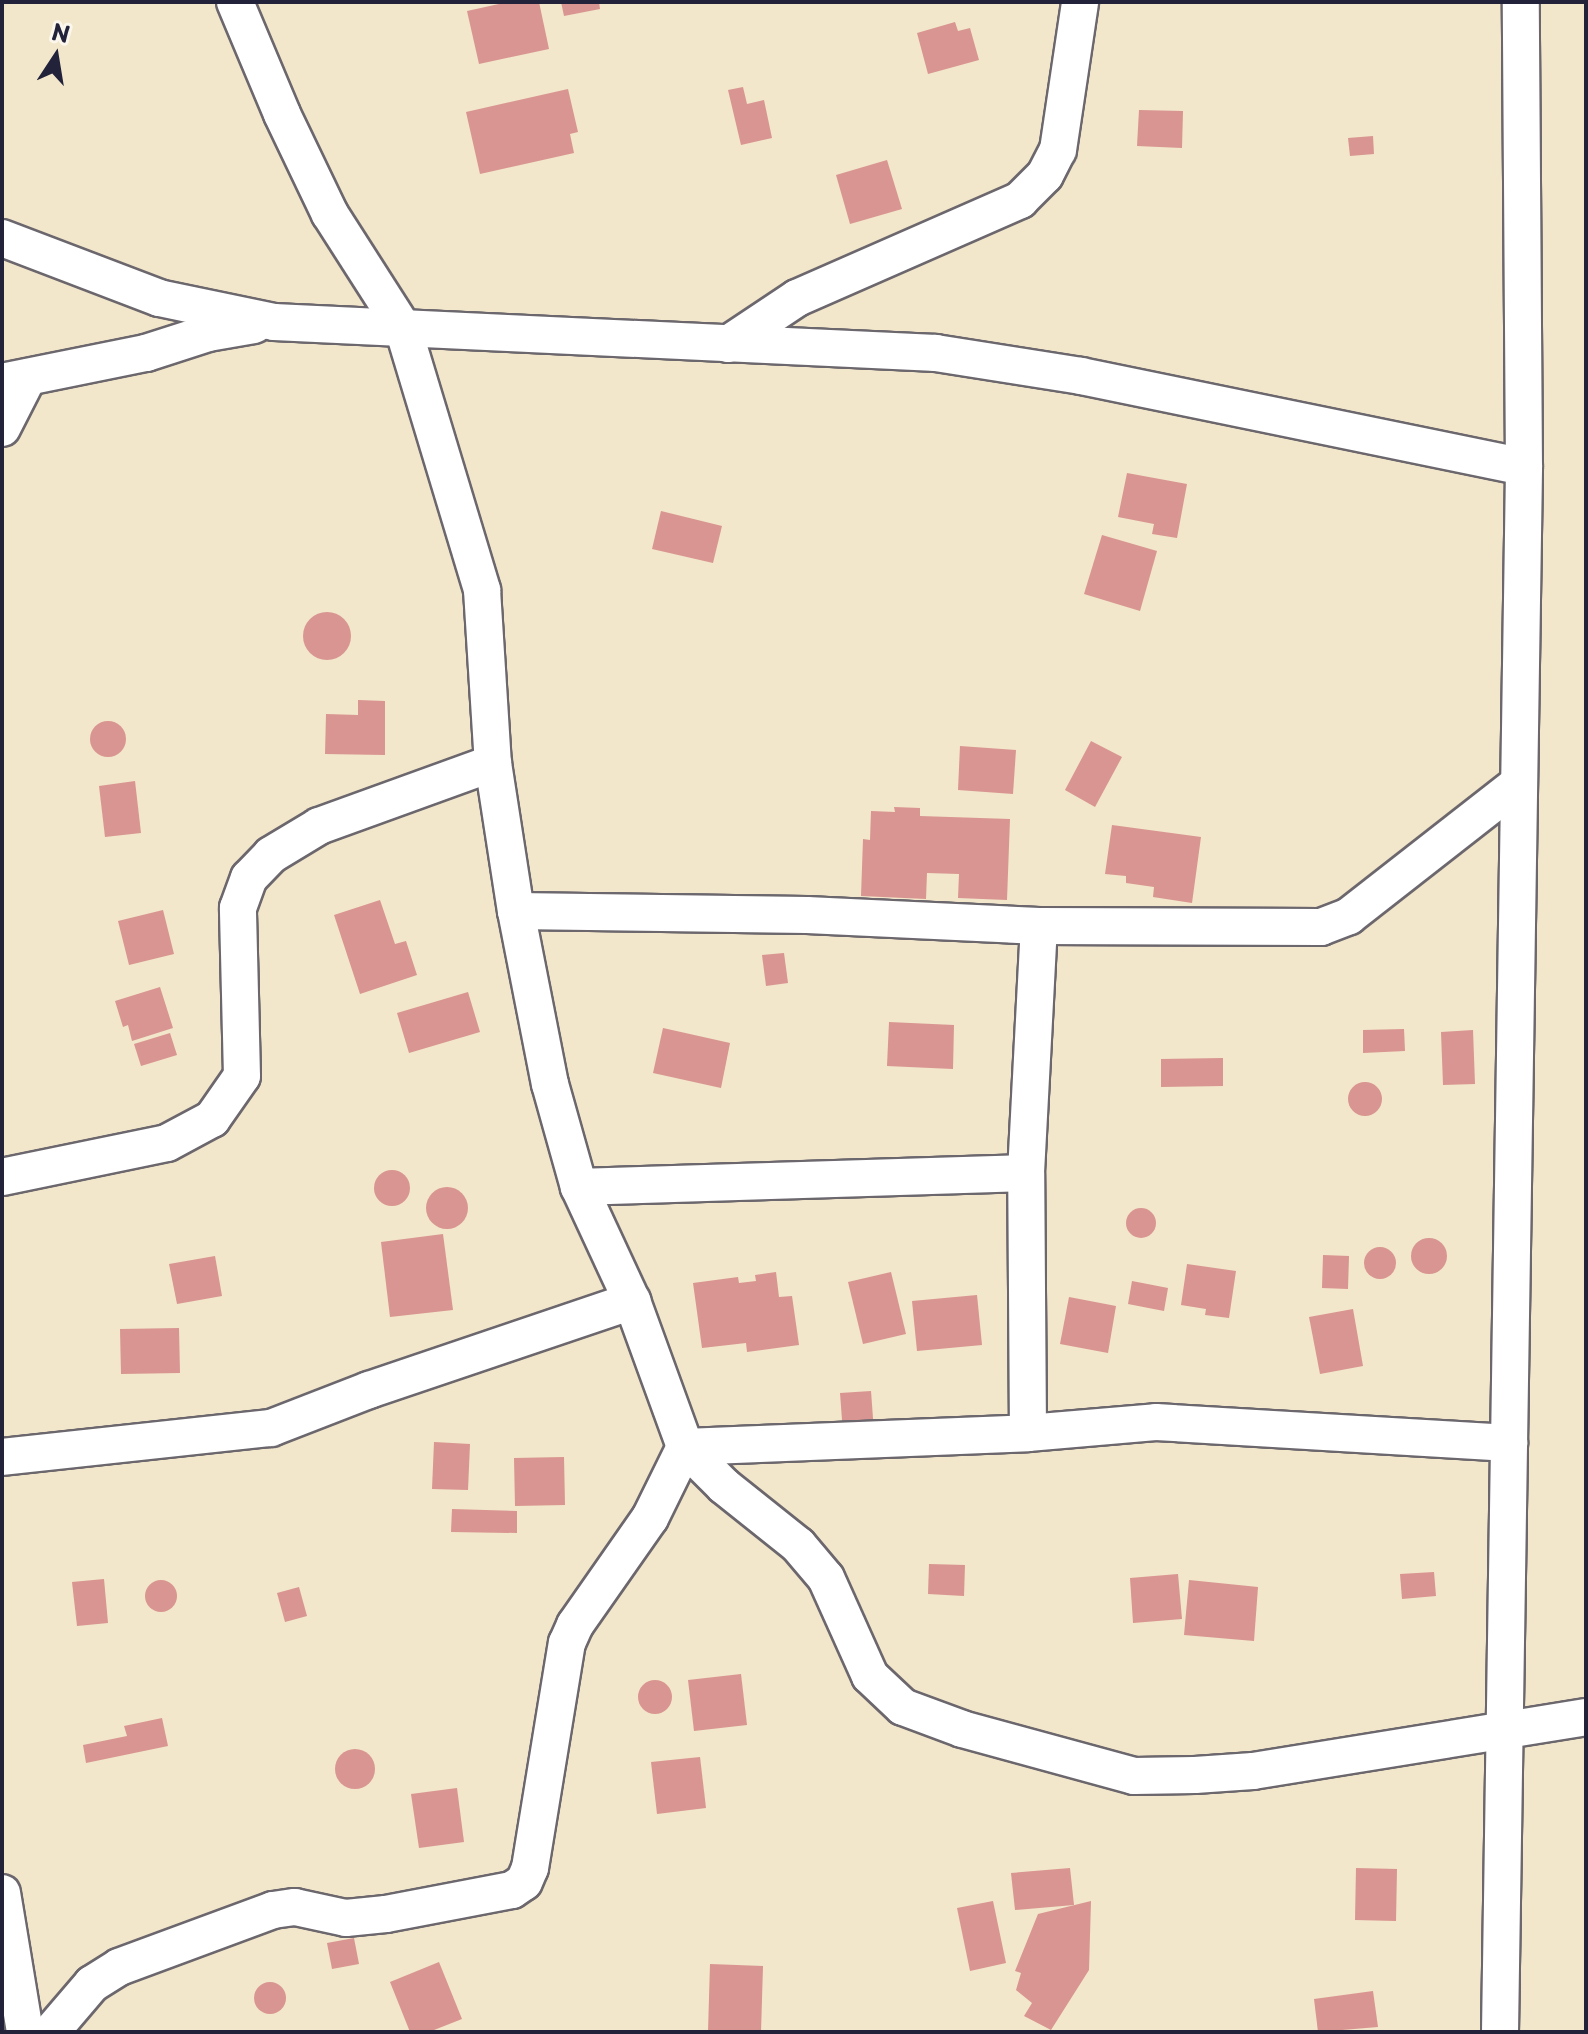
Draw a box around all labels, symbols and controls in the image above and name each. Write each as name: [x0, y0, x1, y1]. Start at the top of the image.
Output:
text: N: [49, 14, 73, 50]
north arrow: [16, 16, 96, 96]

